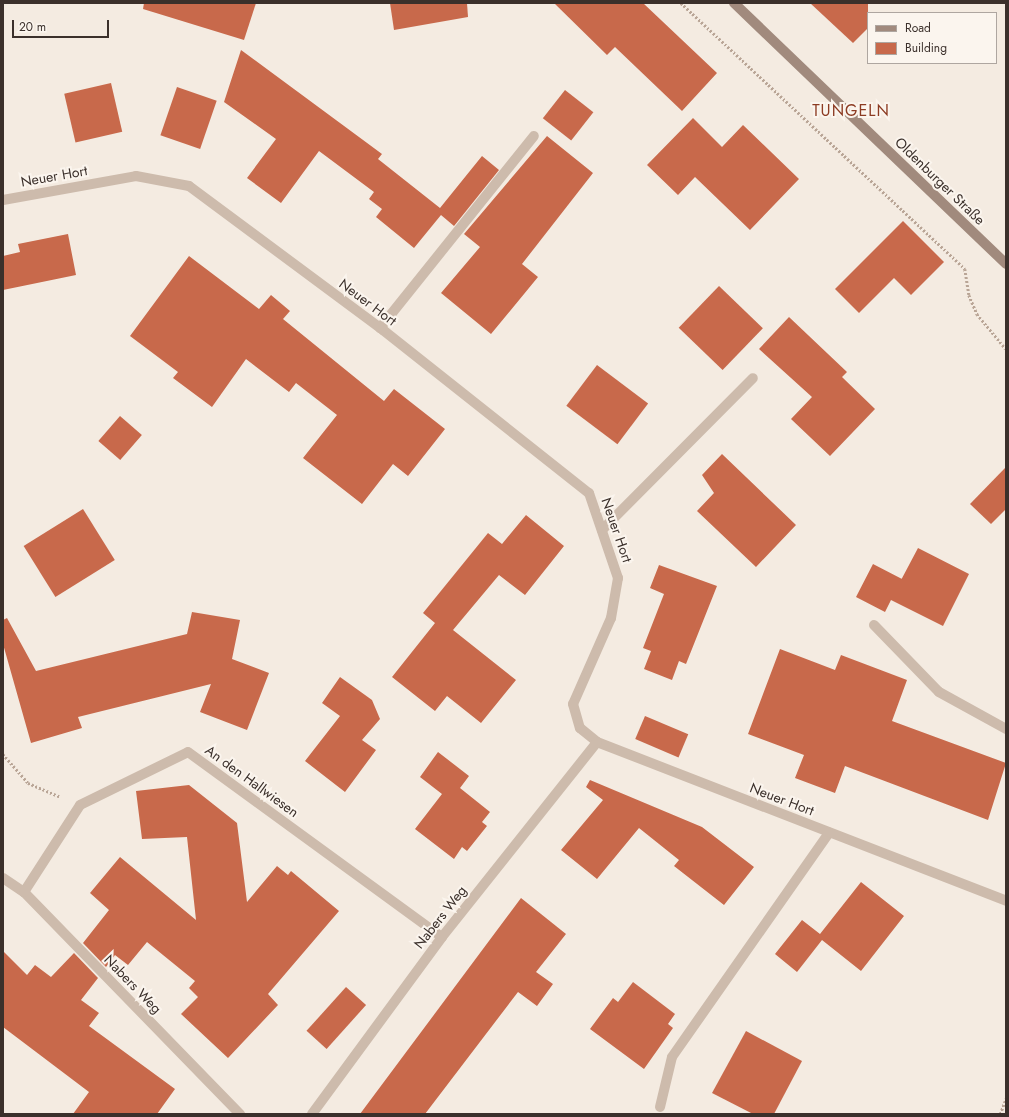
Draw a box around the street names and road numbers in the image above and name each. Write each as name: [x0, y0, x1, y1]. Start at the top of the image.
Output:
street label: Oldenburger Straße: [892, 134, 988, 228]
street label: Neuer Hort: [19, 162, 89, 190]
street label: Neuer Hort: [336, 275, 400, 329]
street label: Neuer Hort: [598, 495, 636, 565]
street label: An den Hallwiesen: [202, 741, 302, 821]
street label: Neuer Hort: [748, 779, 816, 819]
street label: Nabers Weg: [410, 882, 470, 952]
street label: Nabers Weg: [101, 951, 165, 1017]

